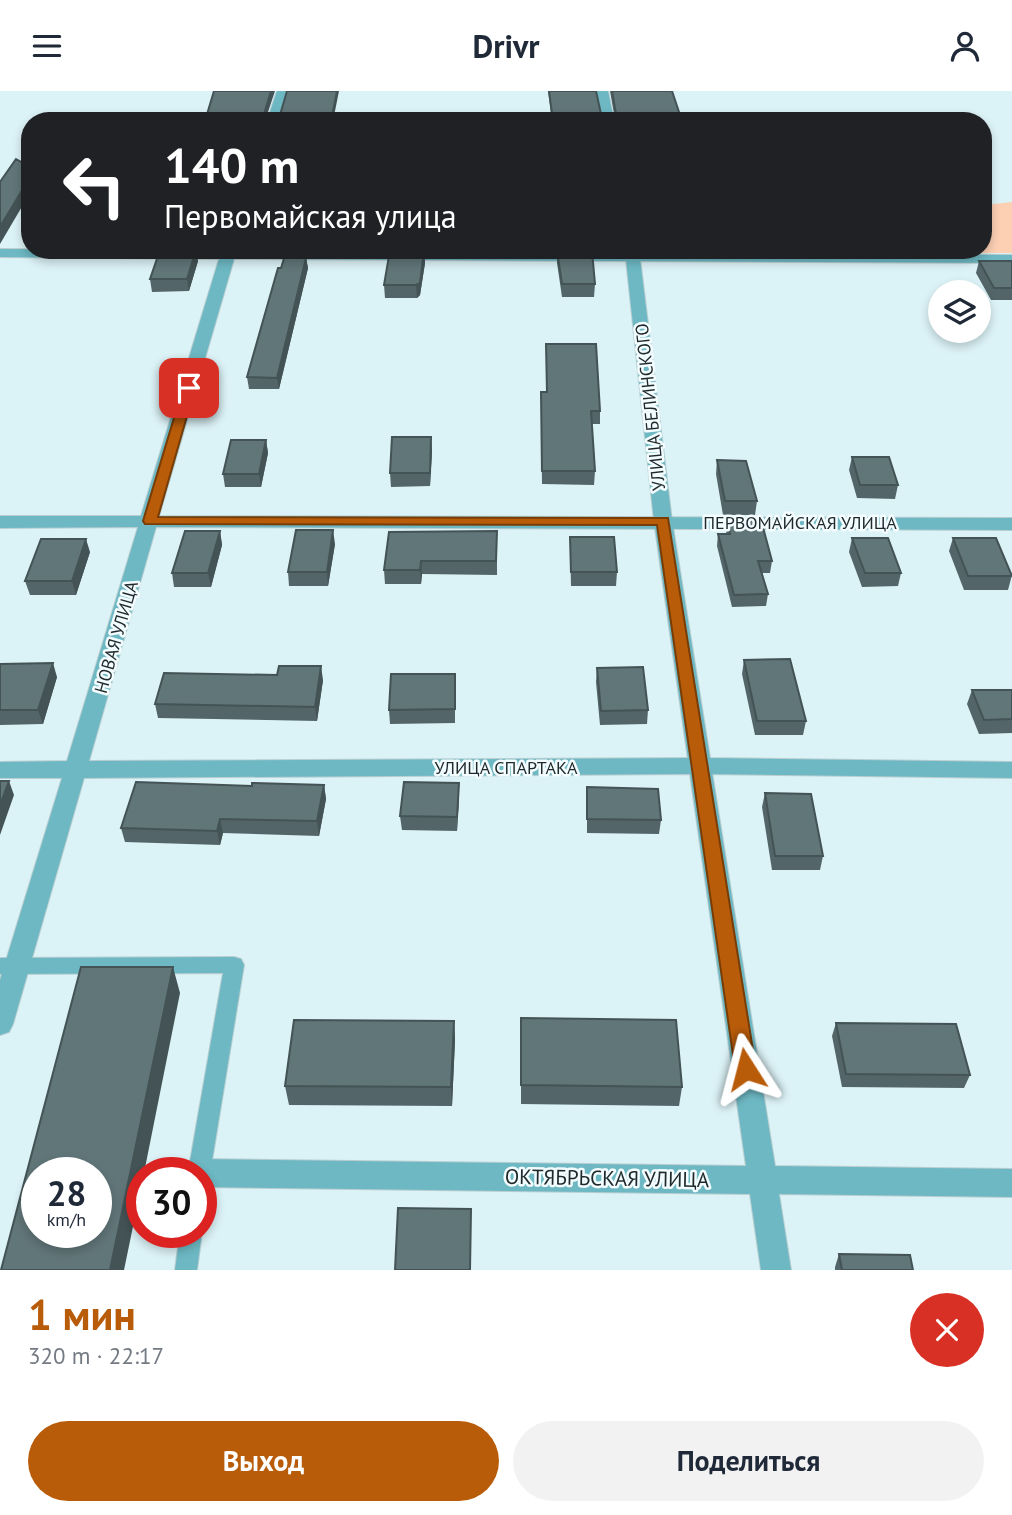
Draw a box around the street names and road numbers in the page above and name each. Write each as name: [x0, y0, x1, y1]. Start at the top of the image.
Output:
street label: УЛИЦА БЕЛИНСКОГО: [630, 322, 670, 492]
street label: ПЕРВОМАЙСКАЯ УЛИЦА: [703, 511, 897, 534]
street label: НОВАЯ УЛИЦА: [89, 578, 143, 696]
street label: УЛИЦА СПАРТАКА: [434, 756, 578, 779]
street label: ОКТЯБРЬСКАЯ УЛИЦА: [505, 1163, 710, 1193]

